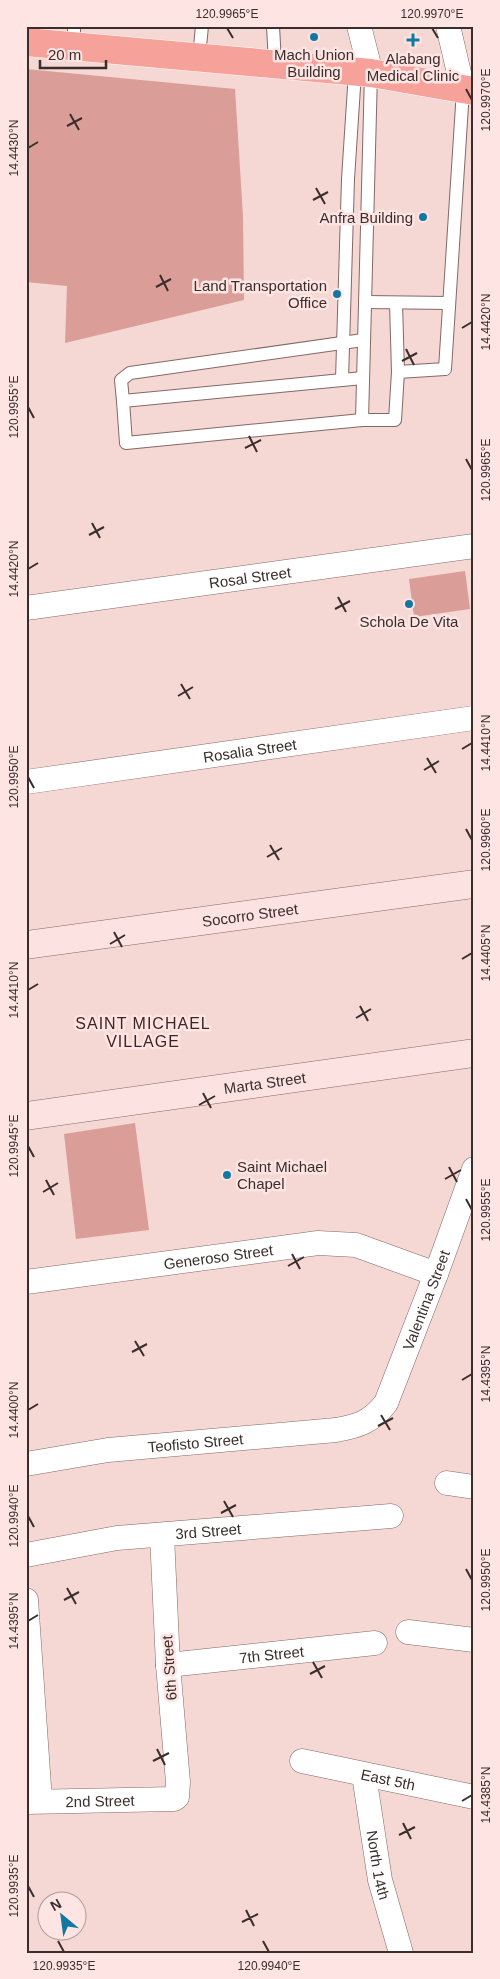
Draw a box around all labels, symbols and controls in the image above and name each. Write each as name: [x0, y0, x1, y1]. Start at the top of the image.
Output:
text: 120.9965°E: [196, 7, 258, 21]
text: 120.9970°E: [401, 7, 463, 21]
marker: Mach Union Building: [308, 31, 320, 43]
marker: Alabang Medical Clinic: [406, 33, 420, 47]
scale bar: [40, 38, 106, 70]
text: 20 m: [48, 46, 81, 63]
place label: Mach Union Building: [274, 46, 354, 80]
place label: Alabang Medical Clinic: [367, 50, 460, 84]
text: 120.9970°E: [479, 69, 493, 131]
text: 14.4430°N: [7, 120, 21, 176]
place label: Anfra Building: [320, 209, 413, 226]
marker: Anfra Building: [417, 211, 429, 223]
place label: Land Transportation Office: [194, 277, 327, 311]
marker: Land Transportation Office: [331, 288, 343, 300]
text: 14.4420°N: [479, 294, 493, 350]
text: 120.9955°E: [7, 376, 21, 438]
text: 120.9965°E: [479, 439, 493, 501]
text: 14.4420°N: [7, 541, 21, 597]
street label: Rosal Street: [208, 563, 293, 591]
marker: Schola De Vita: [403, 598, 415, 610]
place label: Schola De Vita: [360, 613, 459, 630]
text: 14.4410°N: [479, 715, 493, 771]
street label: Rosalia Street: [202, 735, 298, 765]
text: 120.9950°E: [7, 746, 21, 808]
text: 120.9960°E: [479, 809, 493, 871]
street label: Socorro Street: [201, 899, 300, 929]
text: 14.4405°N: [479, 925, 493, 981]
text: 14.4410°N: [7, 962, 21, 1018]
district label: SAINT MICHAEL VILLAGE: [75, 1015, 211, 1050]
street label: Marta Street: [223, 1068, 308, 1097]
text: 120.9945°E: [7, 1115, 21, 1177]
place label: Saint Michael Chapel: [237, 1158, 327, 1192]
marker: Saint Michael Chapel: [221, 1169, 233, 1181]
text: 120.9955°E: [479, 1179, 493, 1241]
street label: Generoso Street: [163, 1240, 275, 1272]
street label: Valentina Street: [399, 1247, 453, 1352]
text: 14.4395°N: [479, 1346, 493, 1402]
text: 14.4400°N: [7, 1382, 21, 1438]
street label: Teofisto Street: [147, 1430, 245, 1455]
text: 120.9940°E: [7, 1485, 21, 1547]
street label: 3rd Street: [175, 1520, 242, 1542]
text: 120.9950°E: [479, 1549, 493, 1611]
text: 14.4395°N: [7, 1593, 21, 1649]
street label: 6th Street: [158, 1634, 180, 1701]
street label: 7th Street: [238, 1642, 305, 1666]
street label: East 5th: [359, 1765, 417, 1793]
text: 14.4385°N: [479, 1767, 493, 1823]
street label: 2nd Street: [65, 1791, 136, 1810]
street label: North 14th: [364, 1829, 394, 1901]
text: 120.9935°E: [7, 1855, 21, 1917]
north arrow: [38, 1892, 88, 1942]
text: N: [47, 1895, 64, 1914]
text: 120.9935°E: [33, 1959, 95, 1973]
text: 120.9940°E: [238, 1959, 300, 1973]

